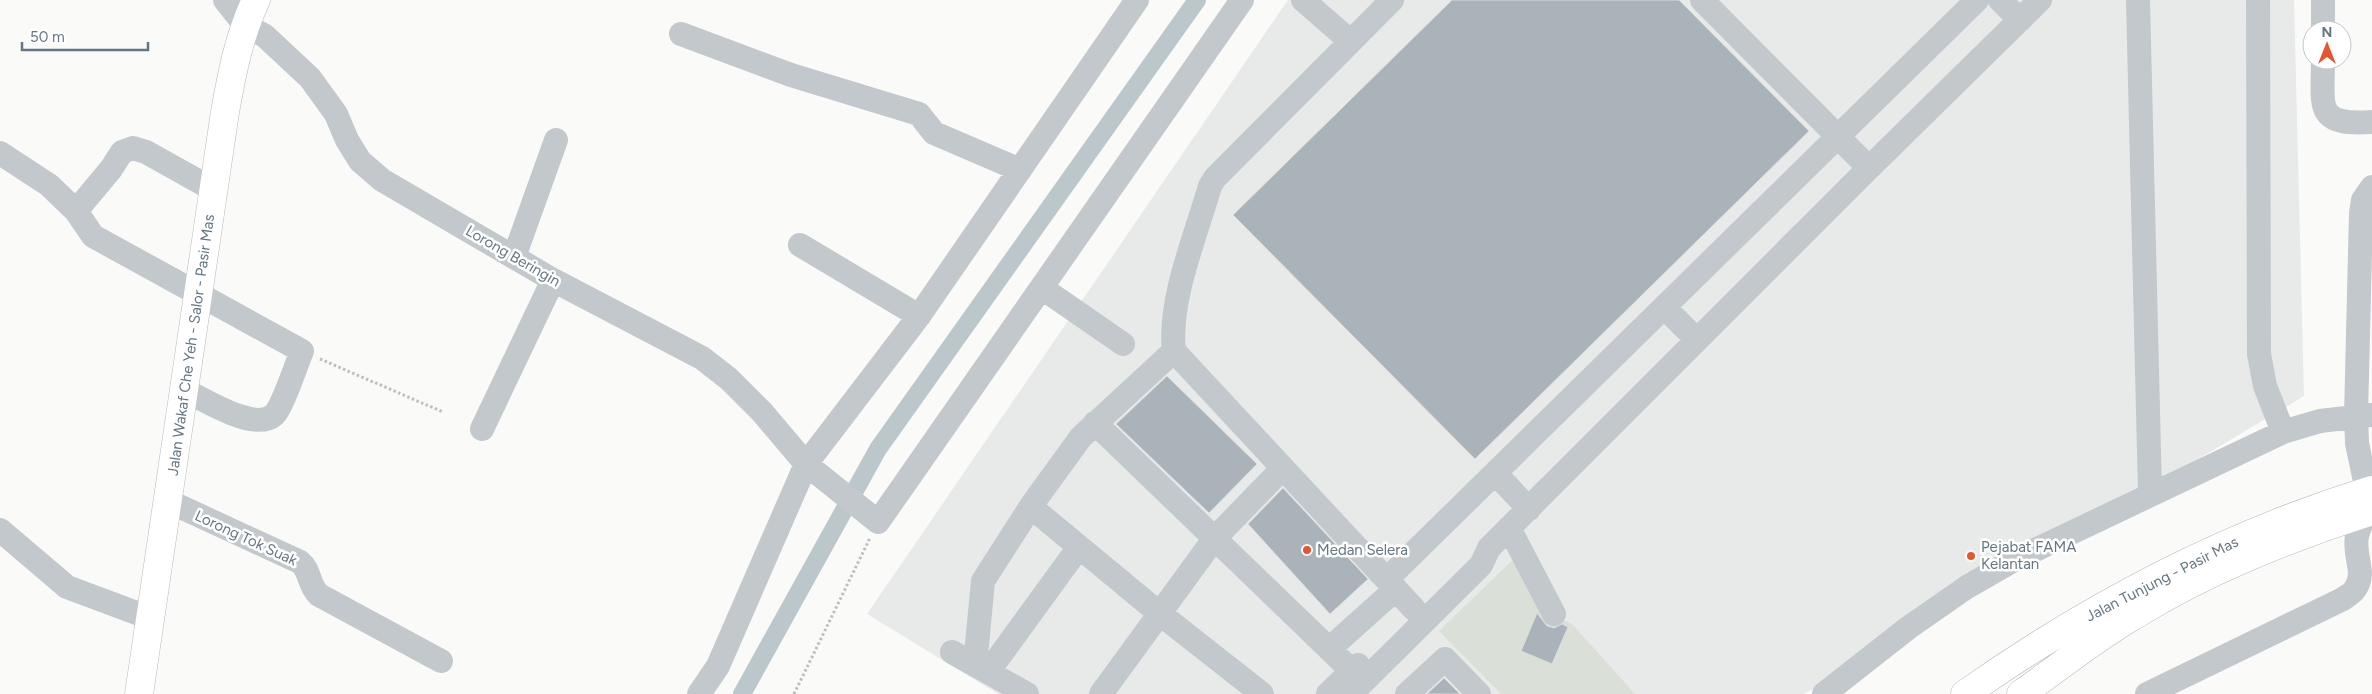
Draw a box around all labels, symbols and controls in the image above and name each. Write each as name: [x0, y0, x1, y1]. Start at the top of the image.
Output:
scale bar: [22, 20, 149, 52]
north arrow: [2302, 20, 2352, 70]
text: N: [2322, 24, 2332, 41]
text: 50 m: [30, 28, 65, 46]
street label: Jalan Wakaf Che Yeh - Salor - Pasir Mas: [164, 213, 218, 477]
street label: Lorong Beringin: [463, 222, 563, 290]
street label: Lorong Tok Suak: [192, 506, 301, 570]
street label: Jalan Tunjung - Pasir Mas: [2083, 533, 2241, 625]
place label: Pejabat FAMA Kelantan: [1981, 538, 2076, 573]
place label: Medan Selera: [1317, 541, 1408, 559]
marker: Medan Selera: [1301, 544, 1313, 556]
marker: Pejabat FAMA Kelantan: [1965, 550, 1977, 562]

